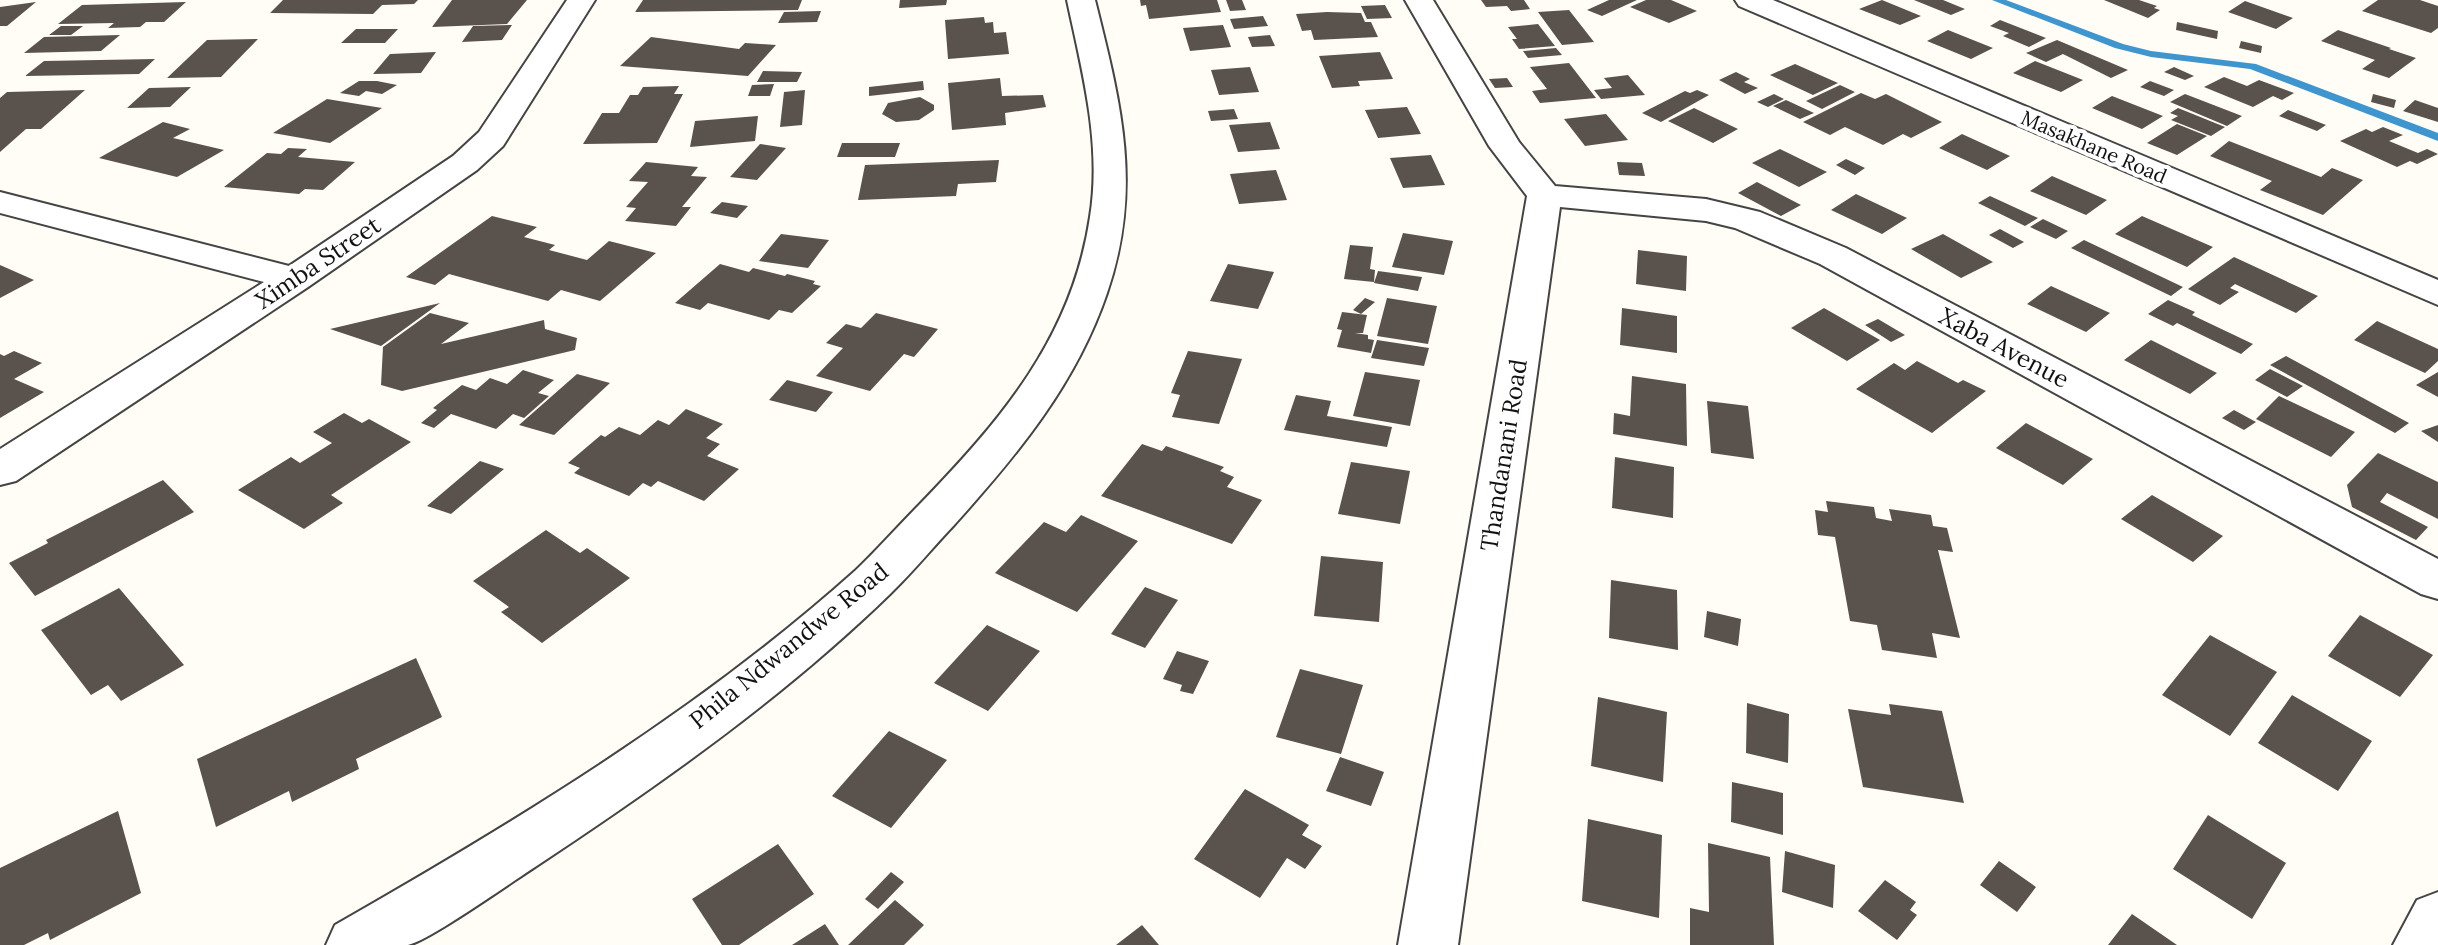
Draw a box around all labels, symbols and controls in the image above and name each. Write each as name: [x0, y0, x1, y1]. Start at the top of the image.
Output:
street label: Masakhane Road: [2018, 105, 2171, 189]
street label: Ximba Street: [249, 209, 387, 316]
street label: Xaba Avenue: [1934, 300, 2074, 395]
street label: Thandanani Road: [1473, 357, 1534, 553]
street label: Phila Ndwandwe Road: [683, 556, 894, 735]

